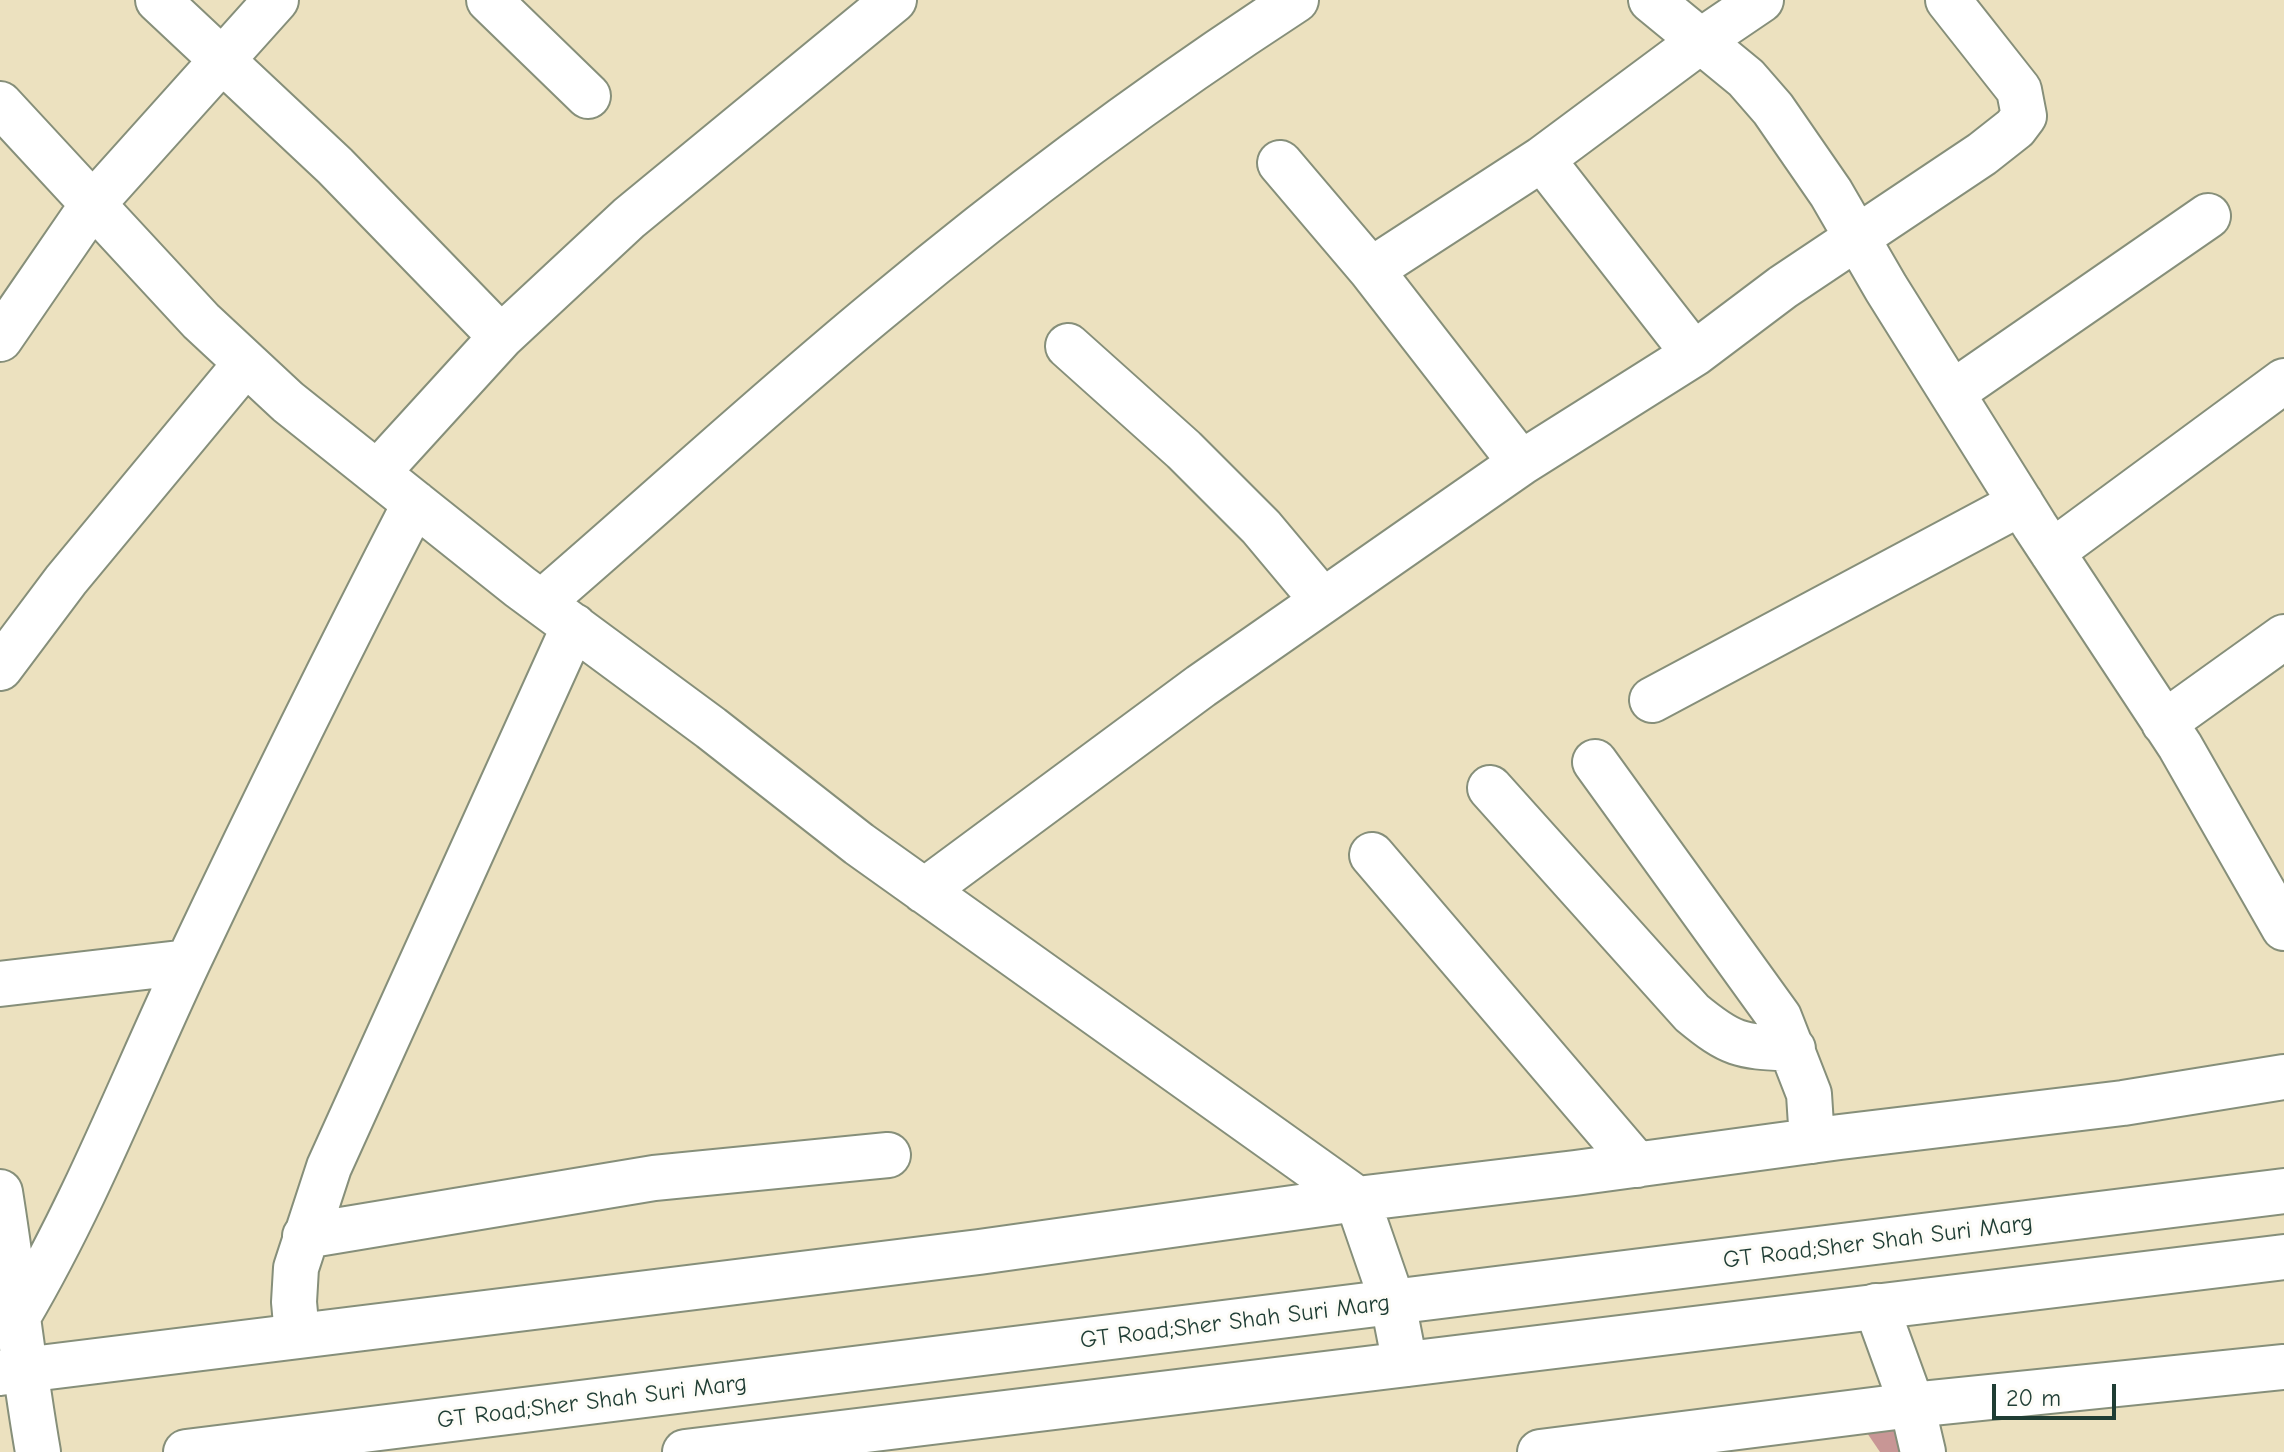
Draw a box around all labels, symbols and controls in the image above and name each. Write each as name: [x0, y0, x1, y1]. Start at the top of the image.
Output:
street label: GT Road;Sher Shah Suri Marg: [1721, 1209, 2035, 1275]
street label: GT Road;Sher Shah Suri Marg: [1078, 1289, 1392, 1355]
scale bar: [1996, 1368, 2120, 1418]
street label: GT Road;Sher Shah Suri Marg: [435, 1369, 749, 1435]
text: 20 m: [2006, 1384, 2061, 1412]

